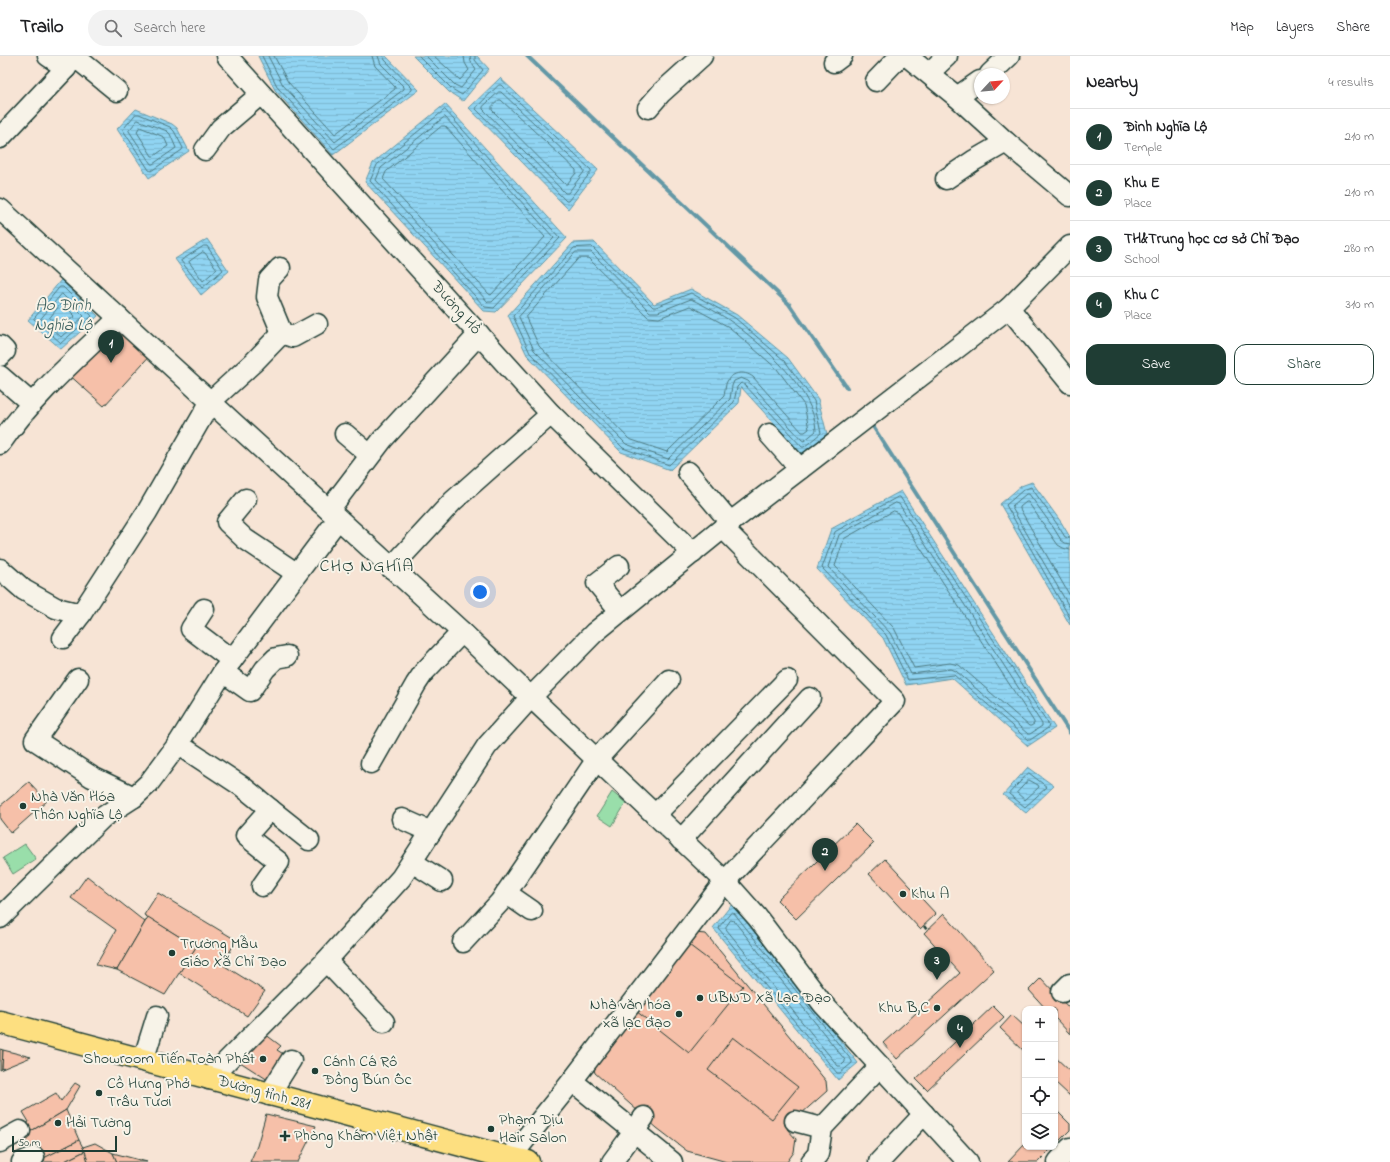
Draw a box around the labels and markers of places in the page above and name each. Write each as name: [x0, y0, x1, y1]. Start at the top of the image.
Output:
pin: 1: [98, 330, 124, 363]
place label: Nhà Văn Hóa Thôn Nghĩa Lộ: [31, 785, 122, 827]
marker: Nhà Văn Hóa Thôn Nghĩa Lộ: [18, 801, 28, 811]
pin: 2: [812, 838, 838, 871]
place label: Khu A: [911, 882, 949, 906]
marker: Khu A: [898, 889, 908, 899]
place label: Trường Mẫu Giáo Xã Chỉ Đạo: [180, 932, 287, 974]
pin: 3: [924, 947, 950, 980]
marker: Trường Mẫu Giáo Xã Chỉ Đạo: [167, 948, 177, 958]
place label: UBND Xã Lạc Đạo: [708, 986, 831, 1010]
place label: Nhà văn hóa xã lạc đạo: [590, 993, 671, 1035]
marker: UBND Xã Lạc Đạo: [695, 993, 705, 1003]
place label: Khu B,C: [878, 996, 929, 1020]
marker: Khu B,C: [932, 1003, 942, 1013]
marker: Nhà văn hóa xã lạc đạo: [674, 1009, 684, 1019]
pin: 4: [947, 1015, 973, 1048]
place label: Showroom Tiến Toàn Phát: [83, 1047, 256, 1071]
place label: Cánh Cá Rô Đồng Bún Ốc: [322, 1050, 412, 1092]
marker: Showroom Tiến Toàn Phát: [258, 1054, 268, 1064]
marker: Cánh Cá Rô Đồng Bún Ốc: [310, 1066, 320, 1076]
place label: Cồ Hưng Phở Trâu Tươi: [107, 1072, 190, 1114]
marker: Cồ Hưng Phở Trâu Tươi: [94, 1088, 104, 1098]
place label: Phạm Dịu Hair Salon: [499, 1108, 567, 1150]
place label: Hải Tường: [66, 1111, 131, 1135]
marker: Hải Tường: [53, 1118, 63, 1128]
place label: Phòng Khám Việt Nhật: [294, 1124, 439, 1148]
marker: Phạm Dịu Hair Salon: [486, 1124, 496, 1134]
marker: Phòng Khám Việt Nhật: [279, 1130, 291, 1142]

